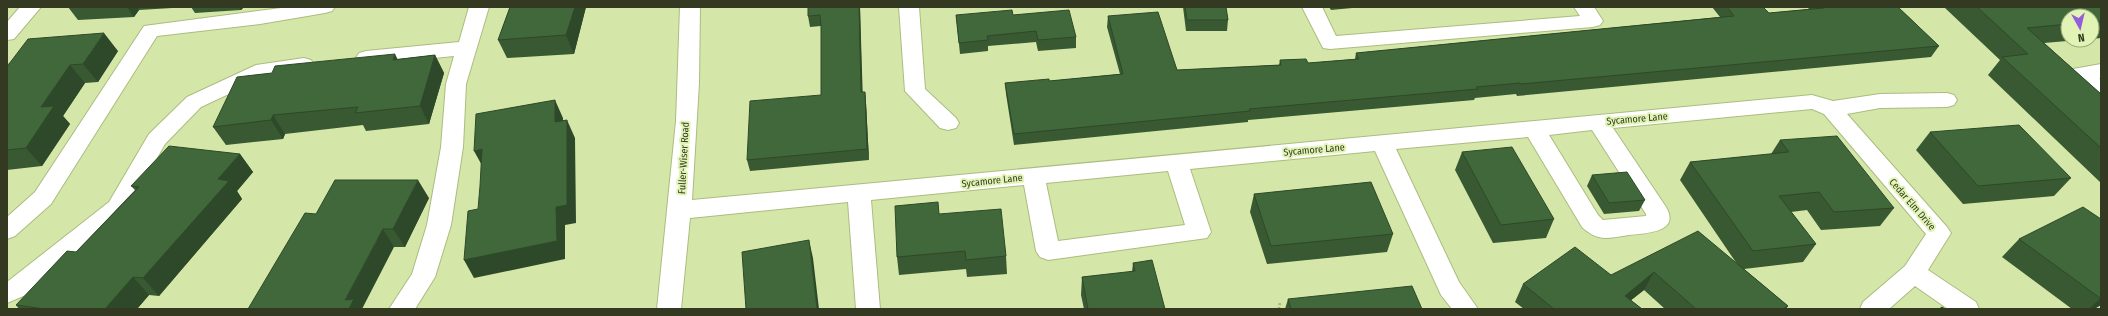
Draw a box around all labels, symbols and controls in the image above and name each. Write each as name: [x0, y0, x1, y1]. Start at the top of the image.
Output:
north arrow: [2060, 8, 2100, 48]
text: N: [2077, 31, 2085, 44]
street label: Sycamore Lane: [1606, 110, 1668, 128]
street label: Fuller-Wiser Road: [676, 122, 692, 194]
street label: Sycamore Lane: [1283, 141, 1345, 159]
street label: Sycamore Lane: [961, 172, 1023, 190]
street label: Cedar Elm Drive: [1887, 176, 1938, 233]

